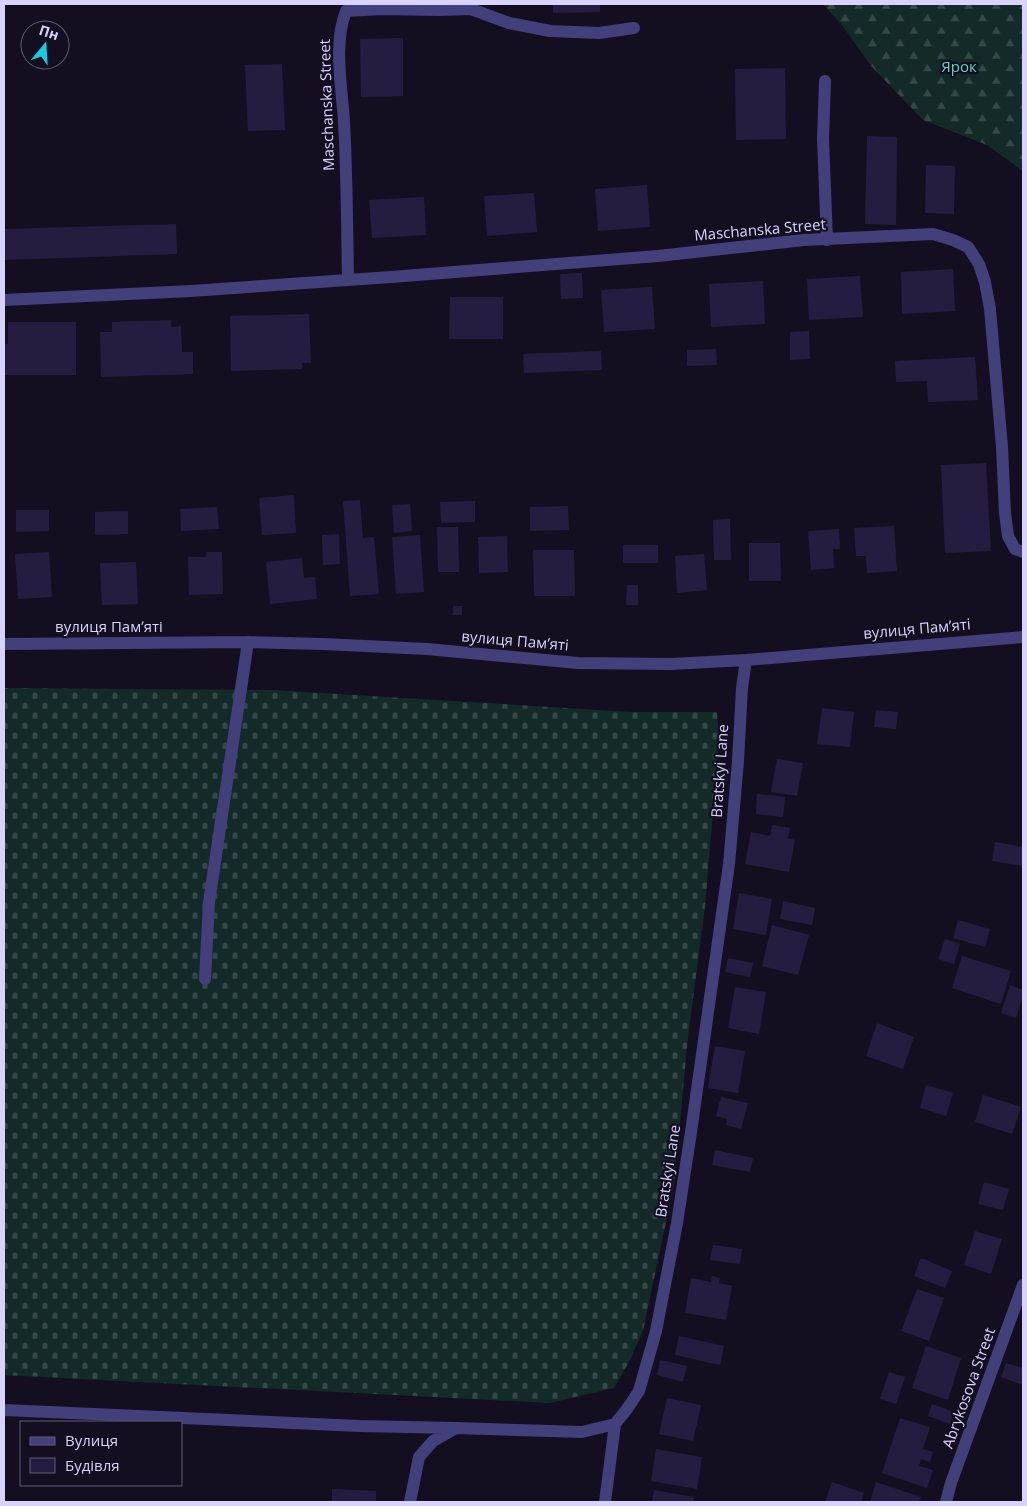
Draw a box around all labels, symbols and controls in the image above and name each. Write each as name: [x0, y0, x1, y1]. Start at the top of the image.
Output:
north arrow: [20, 20, 70, 70]
text: Пн: [37, 20, 61, 44]
street label: Maschanska Street: [314, 39, 338, 171]
park label: Ярок: [941, 56, 977, 76]
street label: Maschanska Street: [693, 213, 827, 245]
street label: вулиця Памʼяті: [862, 613, 971, 643]
street label: вулиця Памʼяті: [55, 616, 163, 636]
street label: вулиця Памʼяті: [461, 625, 570, 655]
street label: Bratskyi Lane: [706, 724, 732, 818]
street label: Bratskyi Lane: [650, 1123, 684, 1219]
street label: Abrykosova Street: [937, 1325, 999, 1451]
legend: [20, 1421, 182, 1486]
text: Вулиця: [65, 1430, 118, 1450]
text: Будівля: [65, 1455, 120, 1475]

